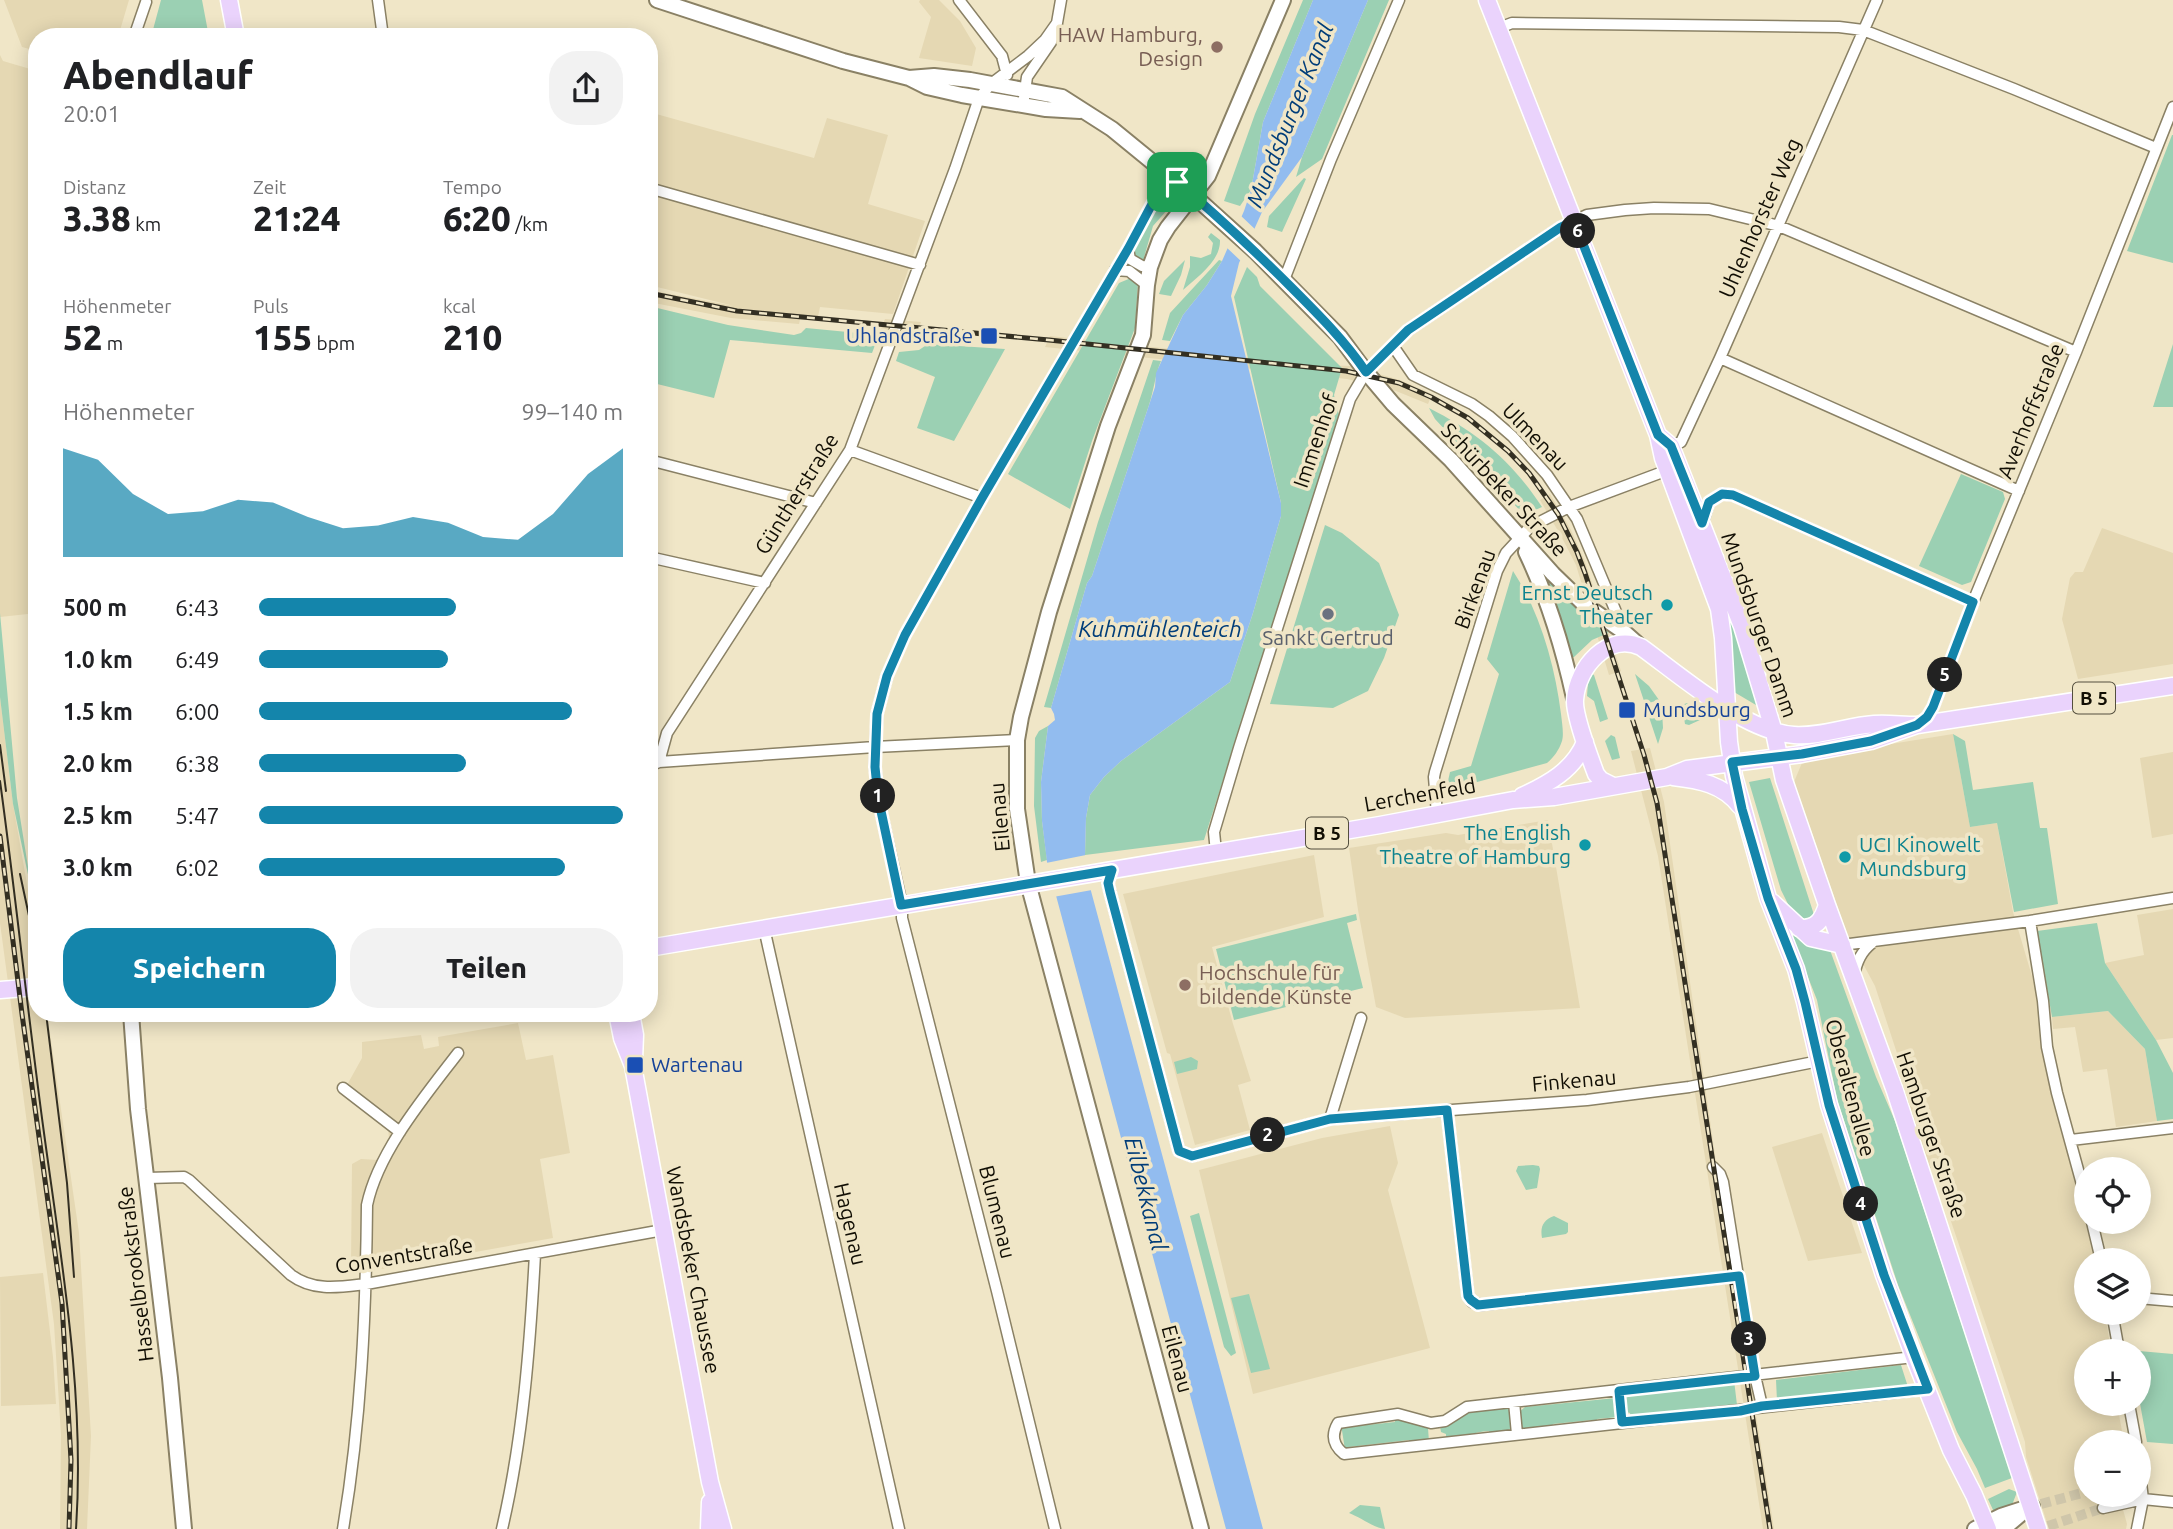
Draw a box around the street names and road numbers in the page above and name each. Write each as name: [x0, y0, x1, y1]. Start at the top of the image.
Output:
street label: Uhlenhorster Weg: [1713, 134, 1805, 301]
street label: Averhoffstraße: [1992, 339, 2068, 482]
street label: Immenhof: [1288, 390, 1343, 491]
street label: Ulmenau: [1498, 398, 1574, 475]
street label: Schürbeker Straße: [1437, 418, 1573, 561]
street label: Güntherstraße: [749, 429, 843, 558]
street label: Mundsburger Damm: [1717, 529, 1803, 720]
street label: Birkenau: [1449, 546, 1500, 632]
road number: B 5: [2073, 682, 2115, 713]
street label: Lerchenfeld: [1362, 772, 1478, 816]
street label: Eilenau: [984, 782, 1014, 852]
road number: B 5: [1306, 818, 1348, 848]
street label: Oberaltenallee: [1821, 1016, 1881, 1159]
street label: Hamburger Straße: [1892, 1048, 1972, 1221]
street label: Finkenau: [1531, 1064, 1617, 1096]
street label: Blumenau: [975, 1163, 1021, 1261]
street label: Wandsbeker Chaussee: [662, 1164, 726, 1376]
street label: Hagenau: [830, 1180, 872, 1267]
street label: Hasselbrookstraße: [112, 1185, 158, 1363]
street label: Conventstraße: [333, 1232, 475, 1278]
street label: Eilenau: [1157, 1322, 1198, 1395]

